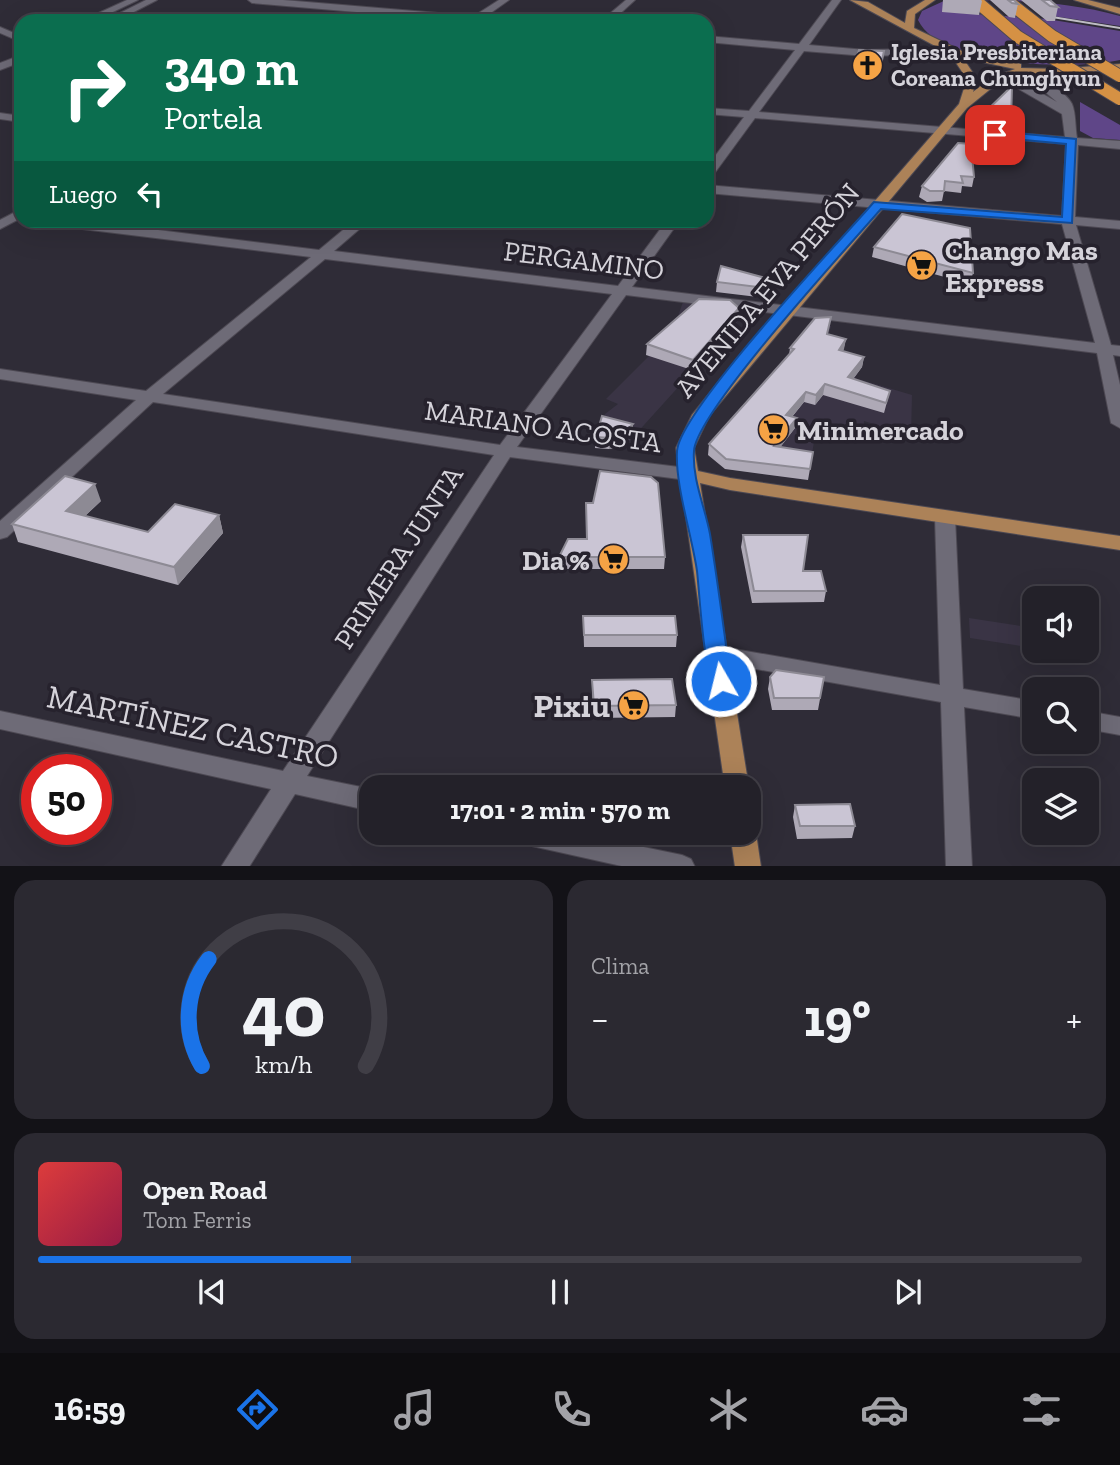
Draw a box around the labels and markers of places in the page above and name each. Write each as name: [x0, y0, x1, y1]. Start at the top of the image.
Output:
place label: Iglesia Presbiteriana Coreana Chunghyun: [891, 38, 1102, 92]
church icon: Iglesia Presbiteriana Coreana Chunghyun: [851, 48, 885, 82]
pin: [965, 105, 1025, 165]
place label: Chango Mas Express: [945, 234, 1098, 299]
supermarket icon: Chango Mas Express: [905, 249, 939, 283]
supermarket icon: Minimercado: [757, 413, 791, 447]
place label: Minimercado: [797, 414, 964, 447]
supermarket icon: Dia %: [596, 543, 630, 577]
place label: Dia %: [522, 544, 590, 577]
place label: Pixiu: [534, 686, 610, 725]
supermarket icon: Pixiu: [616, 688, 650, 722]

